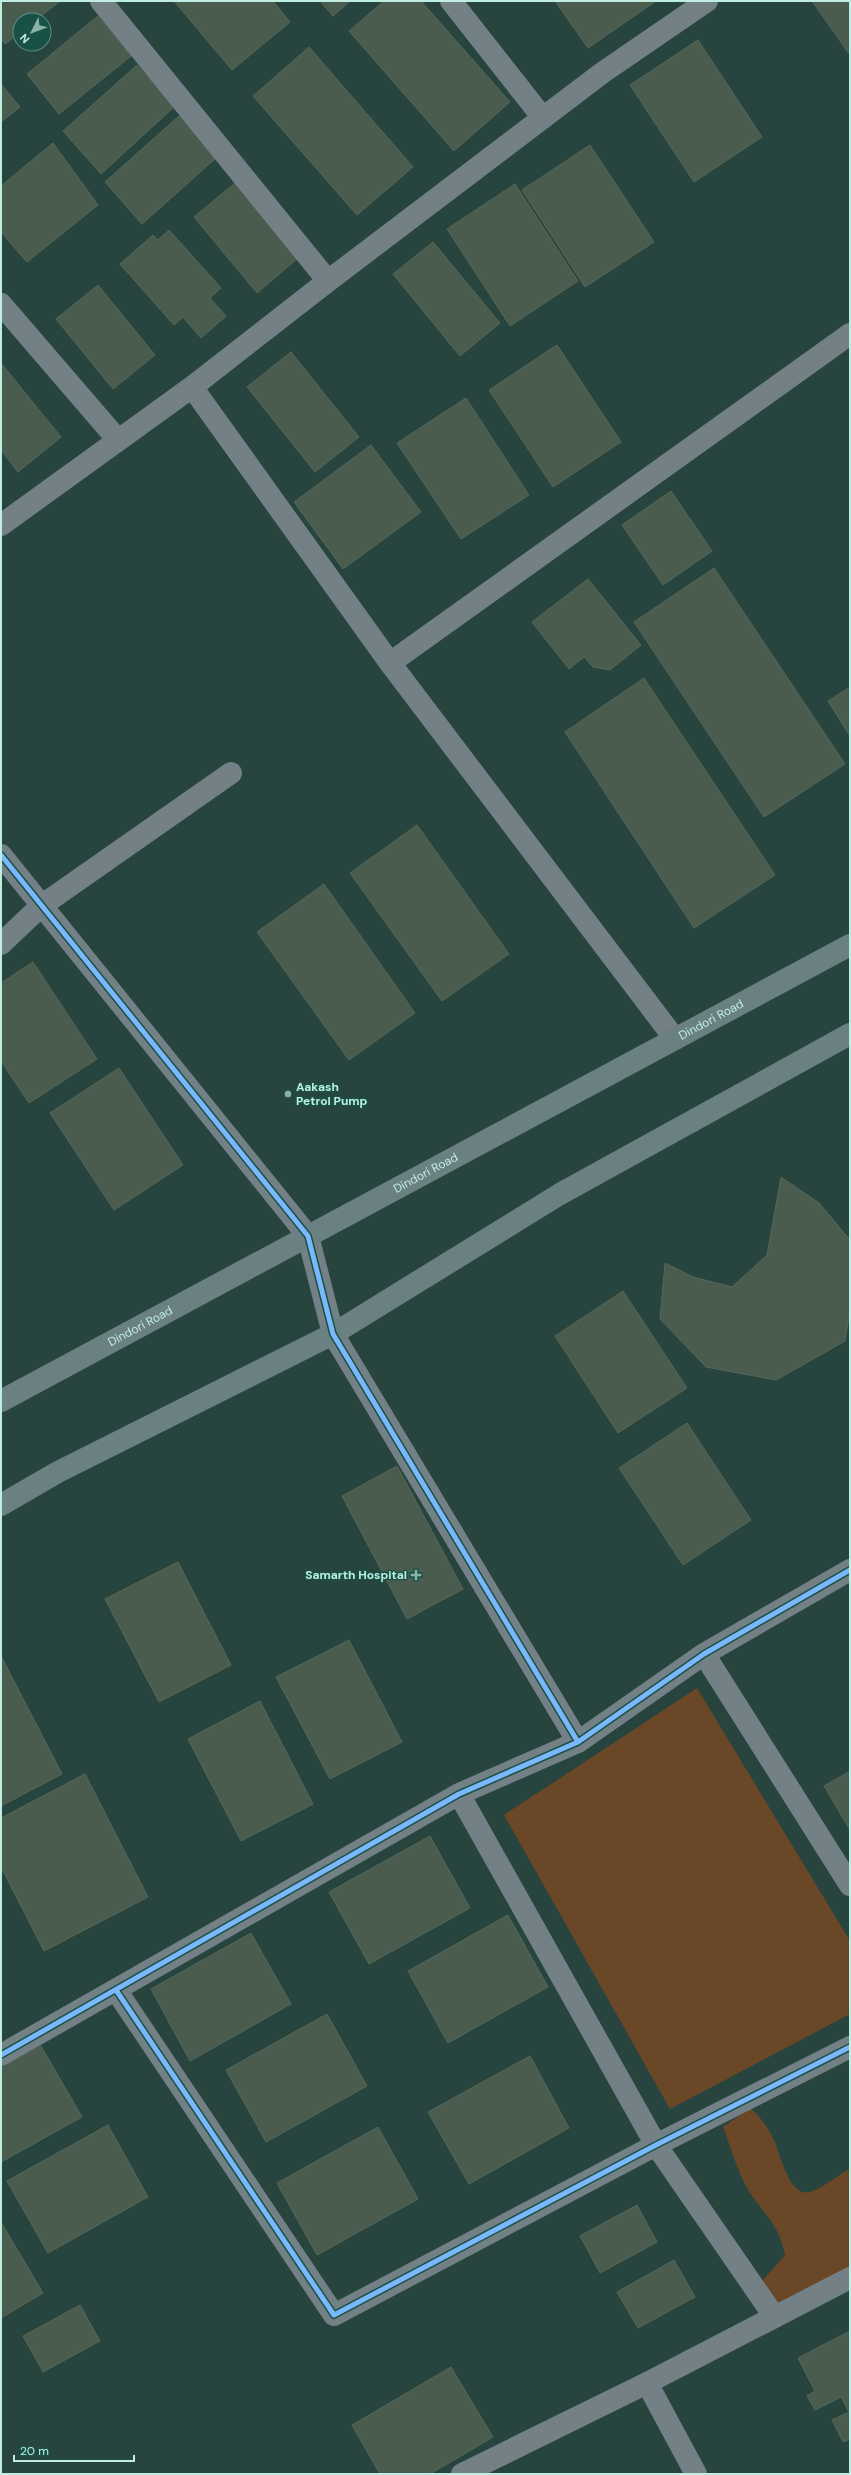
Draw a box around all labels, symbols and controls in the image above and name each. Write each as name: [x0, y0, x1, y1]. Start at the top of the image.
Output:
north arrow: [12, 12, 52, 52]
text: N: [17, 31, 32, 46]
street label: Dindori Road: [676, 996, 746, 1044]
place label: Aakash Petrol Pump: [296, 1079, 368, 1109]
marker: Aakash Petrol Pump: [283, 1089, 293, 1099]
street label: Dindori Road: [390, 1149, 461, 1197]
street label: Dindori Road: [105, 1302, 175, 1350]
place label: Samarth Hospital: [305, 1567, 407, 1583]
marker: Samarth Hospital: [410, 1569, 422, 1581]
scale bar: [14, 2437, 134, 2463]
text: 20 m: [20, 2443, 49, 2459]

